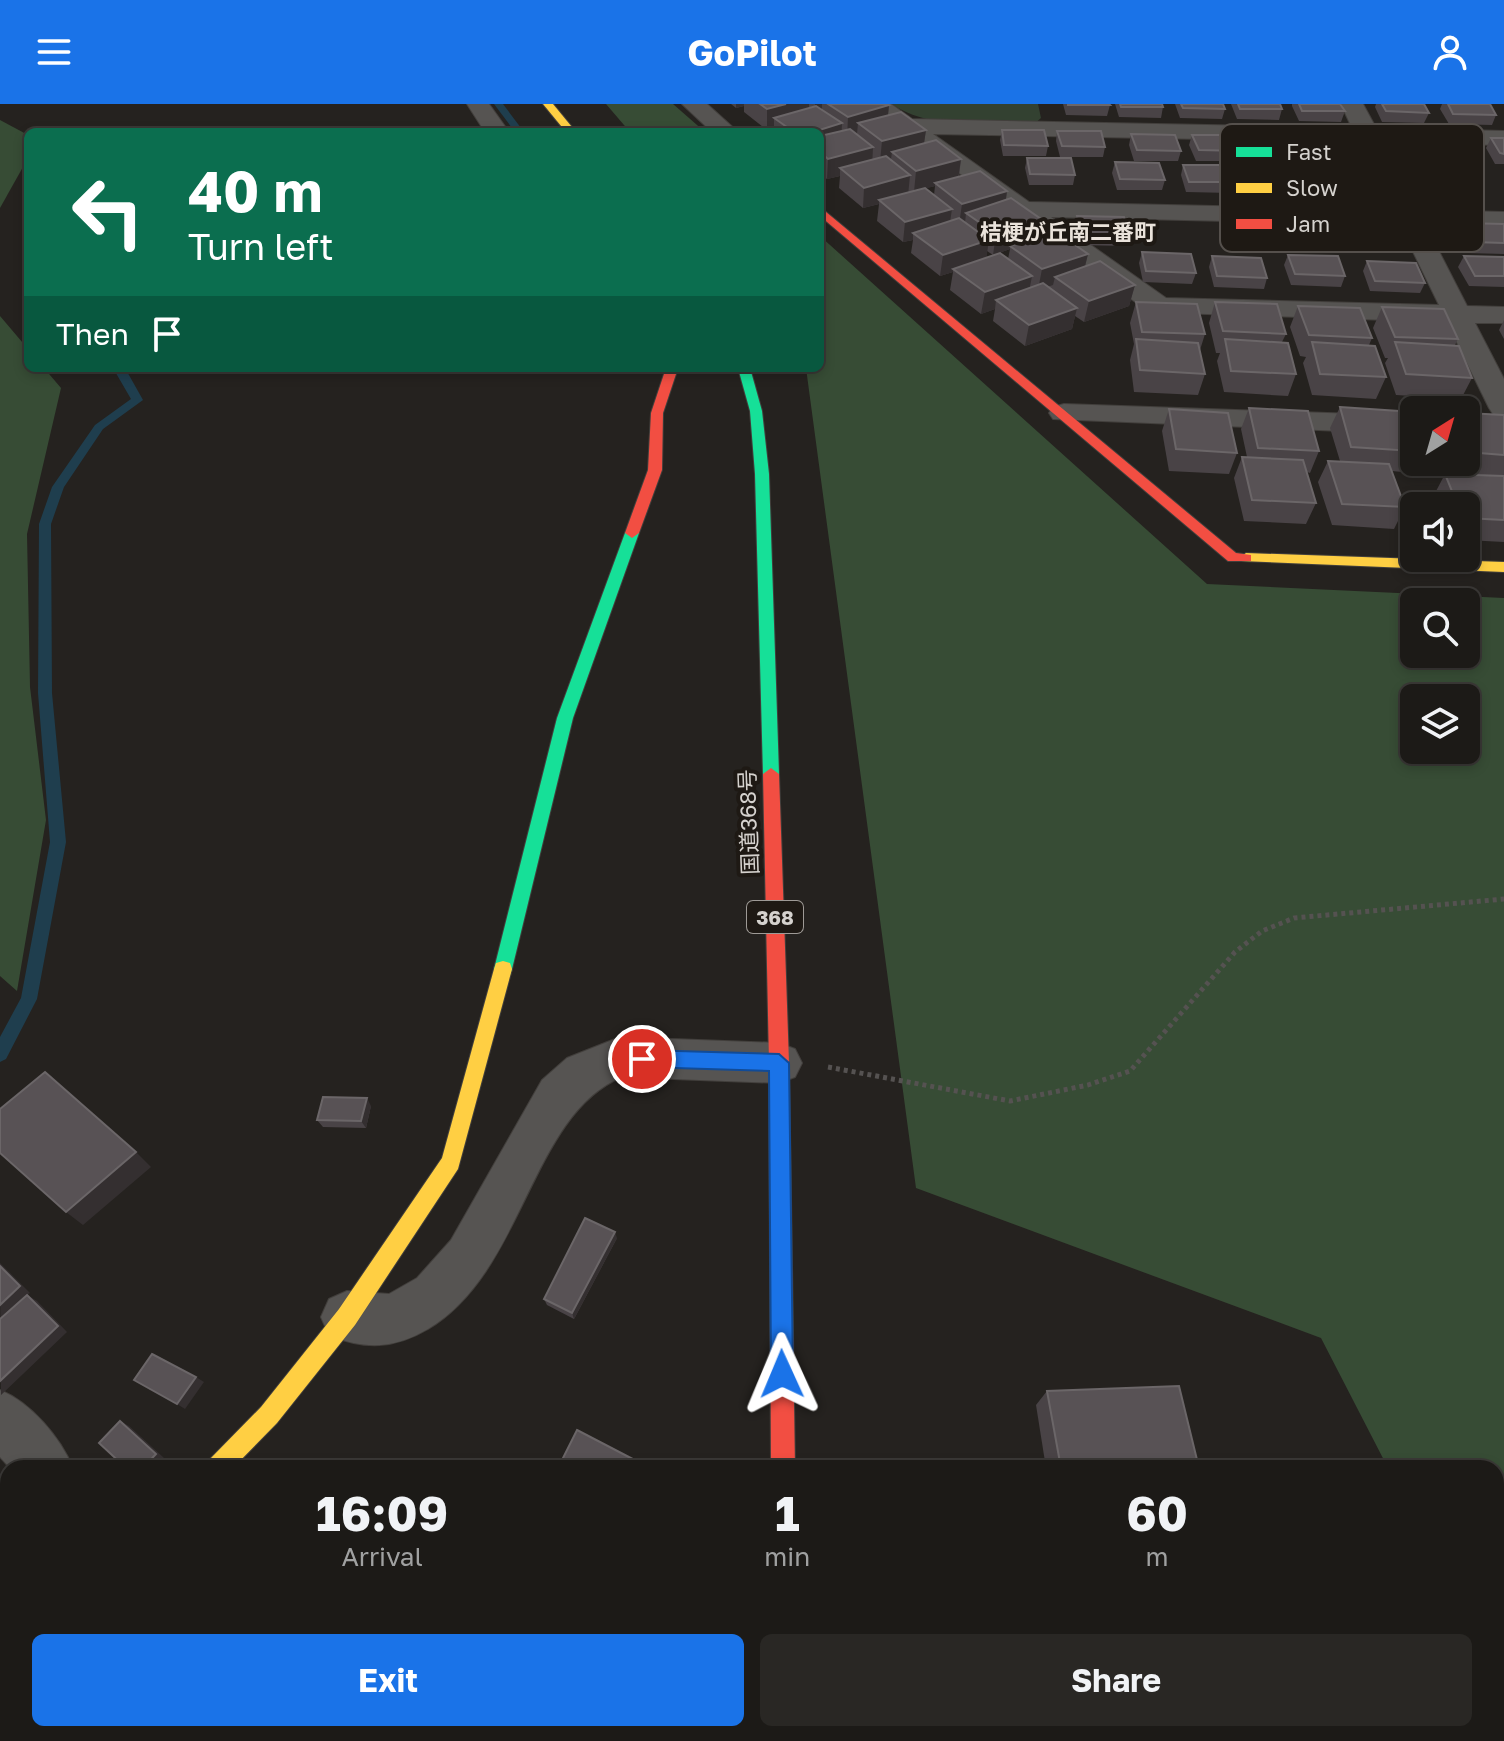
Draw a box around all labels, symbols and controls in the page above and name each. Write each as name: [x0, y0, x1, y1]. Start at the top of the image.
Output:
icon: menu: [32, 30, 76, 74]
icon: person: [1428, 30, 1472, 74]
text: GoPilot: [687, 31, 817, 74]
legend: [1220, 124, 1484, 252]
text: Fast: [1286, 138, 1332, 165]
text: 40 m: [188, 157, 322, 224]
icon: left: [56, 160, 160, 264]
text: Slow: [1286, 174, 1338, 201]
text: Jam: [1286, 210, 1330, 237]
district label: 桔梗が丘南二番町: [980, 218, 1156, 245]
text: Turn left: [188, 225, 334, 268]
icon: arrive: [145, 312, 189, 356]
text: Then: [56, 316, 129, 352]
north arrow: [1400, 396, 1480, 476]
map controls: [1400, 396, 1480, 764]
button: sound: [1400, 492, 1480, 572]
button: search: [1400, 588, 1480, 668]
button: layers: [1400, 684, 1480, 764]
street label: 国道368号: [733, 769, 763, 875]
road number: 368: [747, 901, 803, 933]
pin: [608, 1025, 676, 1093]
icon: arrive: [620, 1037, 664, 1081]
position arrow: [740, 1332, 824, 1416]
text: 16:09: [316, 1484, 448, 1542]
text: 1: [775, 1484, 800, 1542]
text: 60: [1126, 1484, 1188, 1542]
text: Arrival: [341, 1541, 423, 1572]
text: min: [764, 1541, 810, 1572]
text: m: [1146, 1541, 1169, 1572]
button: Exit: [32, 1634, 744, 1726]
button: Share: [760, 1634, 1472, 1726]

